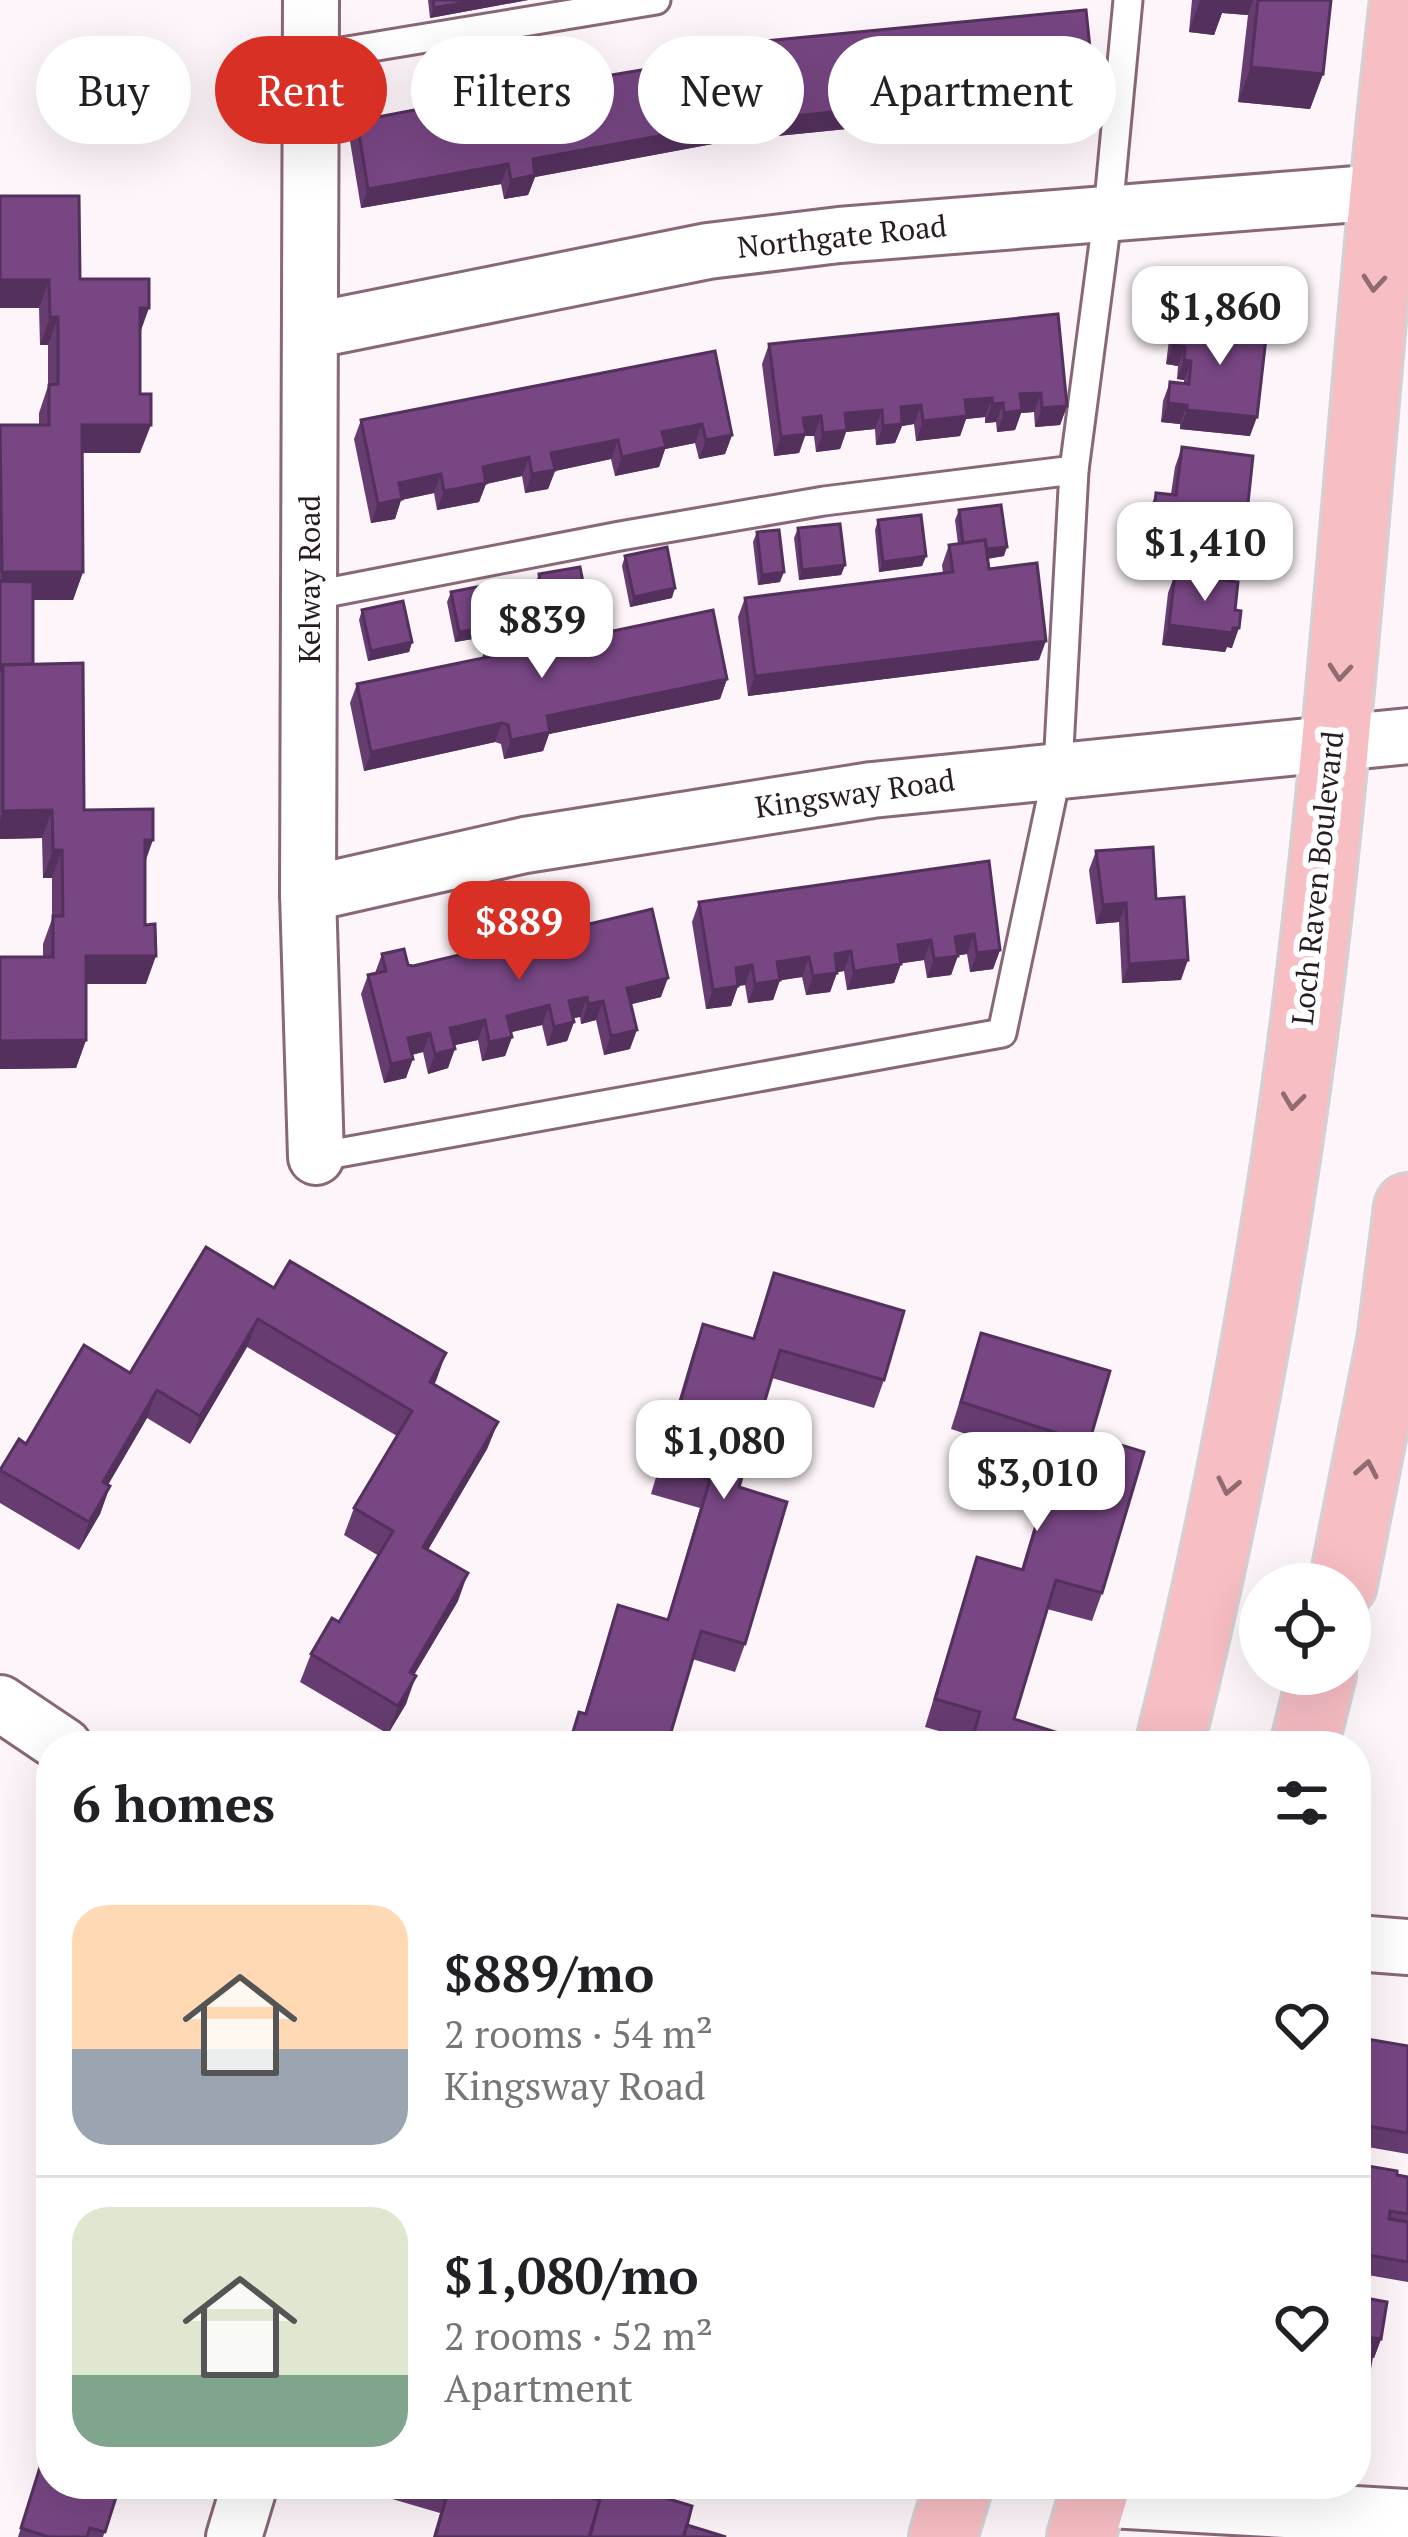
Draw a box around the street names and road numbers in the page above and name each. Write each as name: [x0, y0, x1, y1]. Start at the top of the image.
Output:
street label: Northgate Road: [735, 205, 949, 267]
street label: Kelway Road: [289, 495, 329, 663]
street label: Loch Raven Boulevard: [1282, 729, 1352, 1027]
street label: Kingsway Road: [752, 759, 957, 827]

